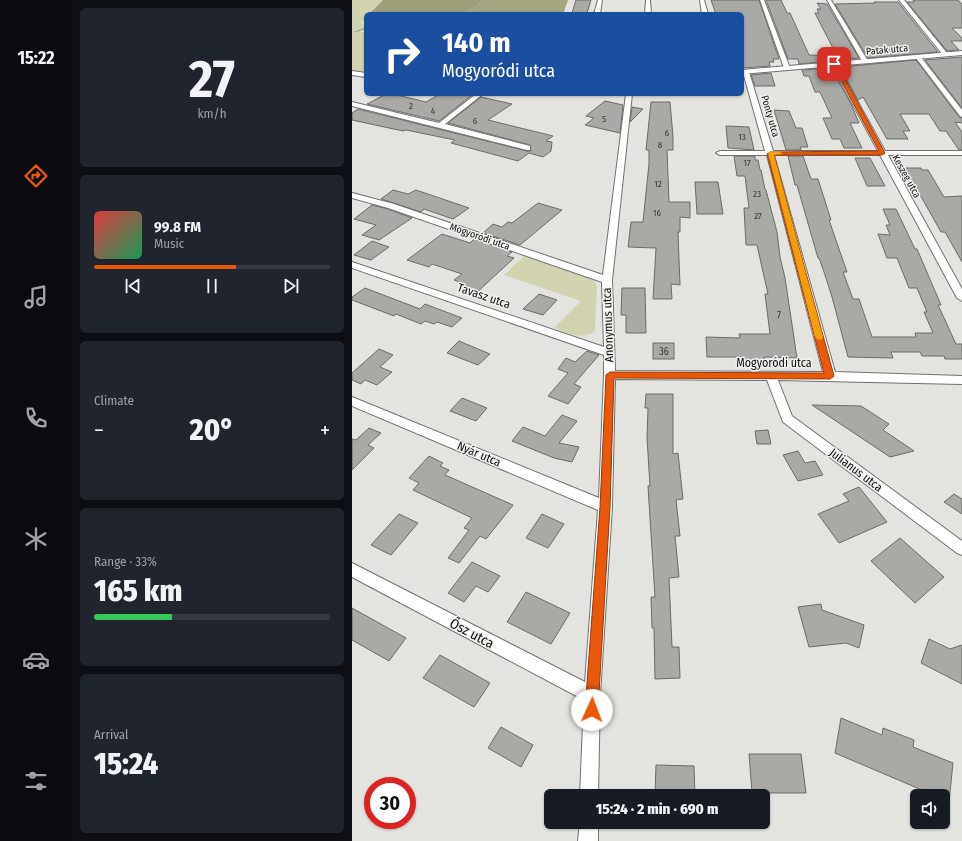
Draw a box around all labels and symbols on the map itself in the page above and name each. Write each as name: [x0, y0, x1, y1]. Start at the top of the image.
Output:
street label: Patak utca: [866, 42, 909, 58]
pin: [817, 47, 851, 81]
street label: Ponty utca: [758, 94, 782, 139]
house number: 2: [409, 101, 413, 111]
house number: 4: [431, 106, 436, 116]
house number: 5: [602, 114, 606, 124]
house number: 6: [473, 116, 478, 126]
house number: 6: [665, 128, 670, 138]
house number: 13: [738, 132, 746, 142]
house number: 8: [658, 140, 663, 150]
street label: Keszeg utca: [889, 153, 923, 200]
house number: 17: [743, 158, 751, 168]
house number: 12: [654, 179, 662, 189]
house number: 23: [753, 189, 761, 199]
house number: 16: [653, 208, 662, 218]
house number: 27: [754, 211, 762, 221]
street label: Mogyoródi utca: [448, 221, 511, 253]
street label: Tavasz utca: [456, 280, 512, 312]
street label: Anonymus utca: [600, 287, 616, 363]
house number: 7: [777, 310, 781, 322]
house number: 36: [659, 346, 669, 358]
street label: Mogyoródi utca: [736, 356, 812, 370]
street label: Nyár utca: [455, 439, 503, 470]
street label: Julianus utca: [827, 445, 885, 495]
street label: Ősz utca: [447, 614, 498, 652]
position arrow: [571, 689, 613, 731]
speed limit sign: 30: [364, 777, 416, 829]

